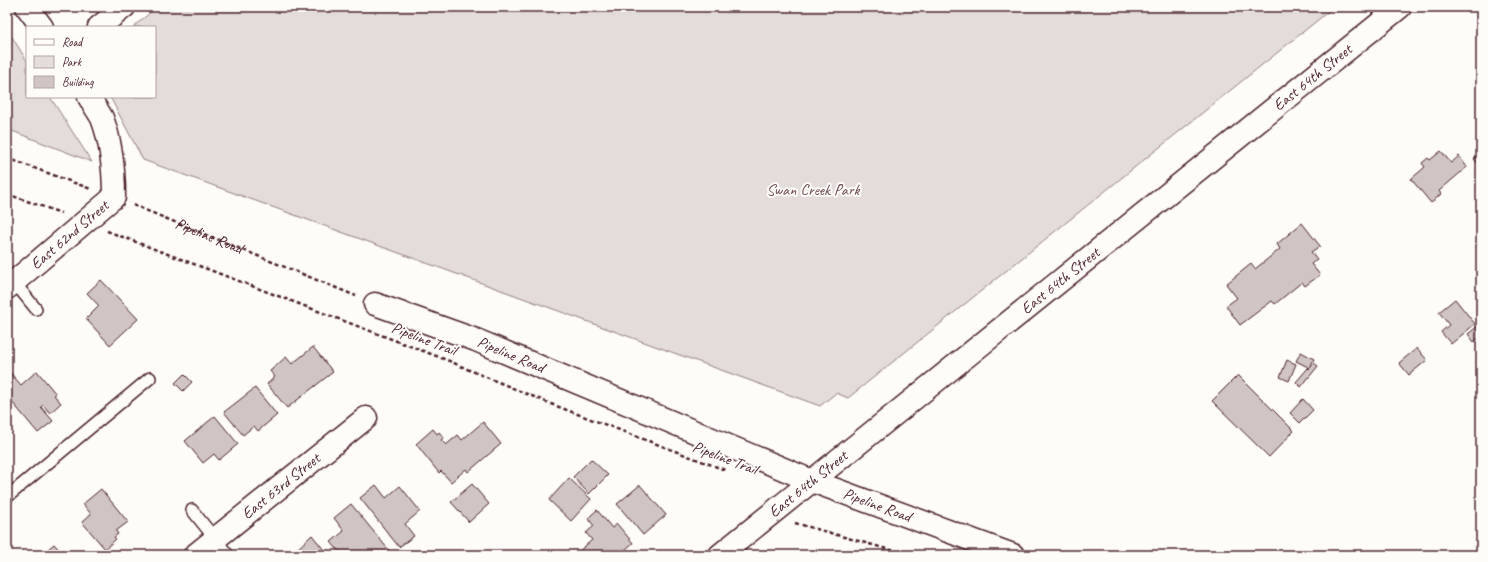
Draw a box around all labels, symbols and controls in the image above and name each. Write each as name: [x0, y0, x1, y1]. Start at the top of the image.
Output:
legend: [26, 26, 156, 98]
text: Road: [62, 34, 84, 50]
street label: East 64th Street: [1269, 39, 1357, 115]
text: Park: [62, 54, 83, 70]
text: Building: [62, 74, 94, 90]
park label: Swan Creek Park: [767, 180, 861, 200]
street label: East 62nd Street: [26, 195, 114, 274]
street label: Pipeline Road: [172, 213, 248, 260]
street label: East 64th Street: [1017, 242, 1105, 319]
street label: Pipeline Trail: [389, 318, 462, 362]
street label: Pipeline Road: [474, 332, 550, 379]
street label: Pipeline Trail: [690, 437, 763, 481]
street label: East 64th Street: [765, 445, 853, 522]
street label: East 63rd Street: [238, 448, 325, 524]
street label: Pipeline Road: [840, 483, 916, 528]

